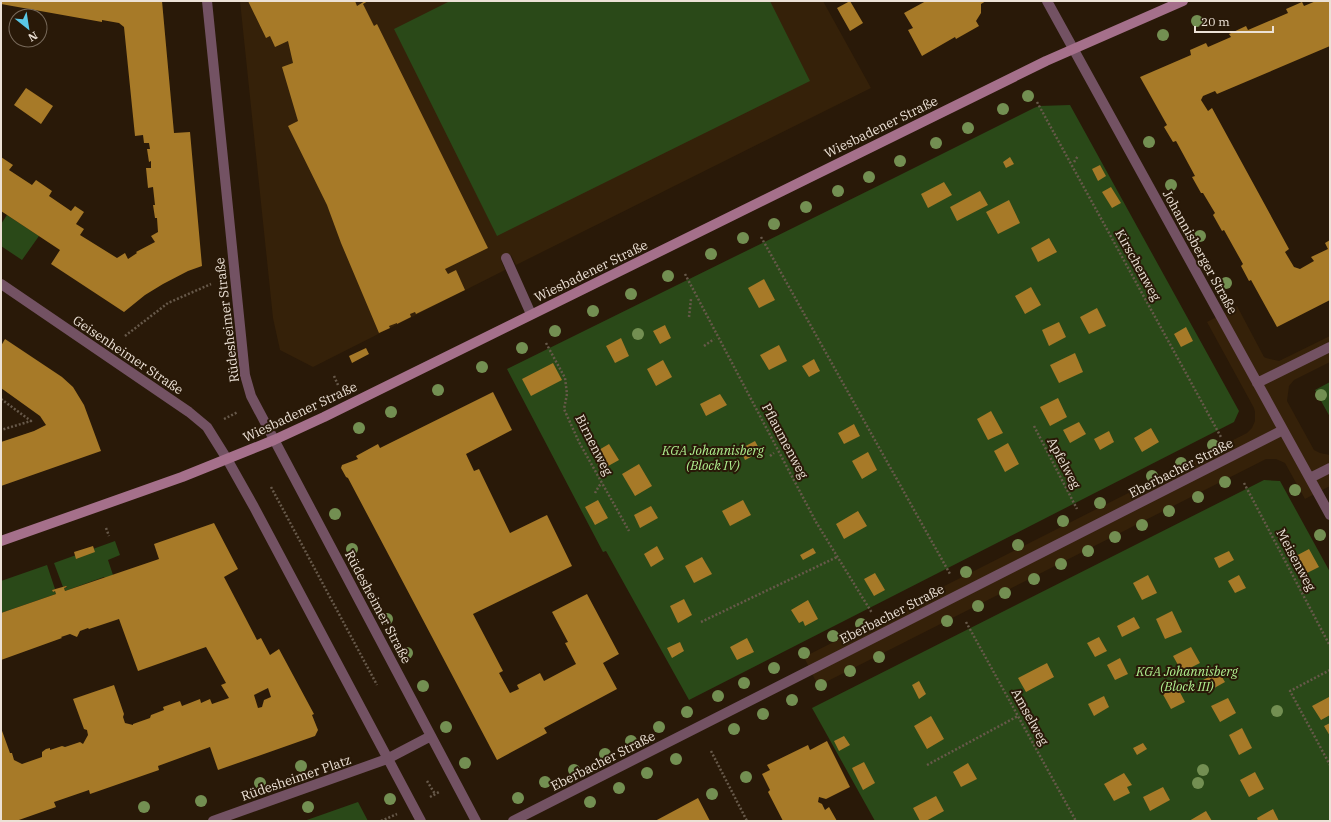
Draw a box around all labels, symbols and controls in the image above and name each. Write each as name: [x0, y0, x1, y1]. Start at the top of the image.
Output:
north arrow: [8, 8, 48, 48]
scale bar: [1195, 8, 1273, 34]
text: 20 m: [1201, 14, 1230, 29]
text: N: [25, 28, 40, 45]
street label: Wiesbadener Straße: [821, 92, 941, 162]
street label: Johannisberger Straße: [1159, 187, 1241, 317]
street label: Kirschenweg: [1111, 226, 1165, 304]
street label: Wiesbadener Straße: [531, 236, 651, 306]
street label: Rüdesheimer Straße: [211, 257, 243, 383]
street label: Geisenheimer Straße: [69, 312, 187, 398]
street label: Wiesbadener Straße: [240, 378, 360, 446]
street label: Pflaumenweg: [758, 400, 812, 482]
street label: Birnenweg: [571, 412, 617, 478]
street label: Apfelweg: [1043, 434, 1085, 492]
street label: Eberbacher Straße: [1126, 434, 1236, 502]
park label: KGA Johannisberg (Block IV): [661, 442, 765, 474]
street label: Meisenweg: [1273, 526, 1319, 594]
street label: Rüdesheimer Straße: [341, 548, 415, 666]
street label: Eberbacher Straße: [837, 580, 947, 648]
park label: KGA Johannisberg (Block III): [1135, 663, 1239, 695]
street label: Amselweg: [1007, 686, 1053, 748]
street label: Eberbacher Straße: [548, 727, 658, 795]
street label: Rüdesheimer Platz: [239, 751, 353, 805]

